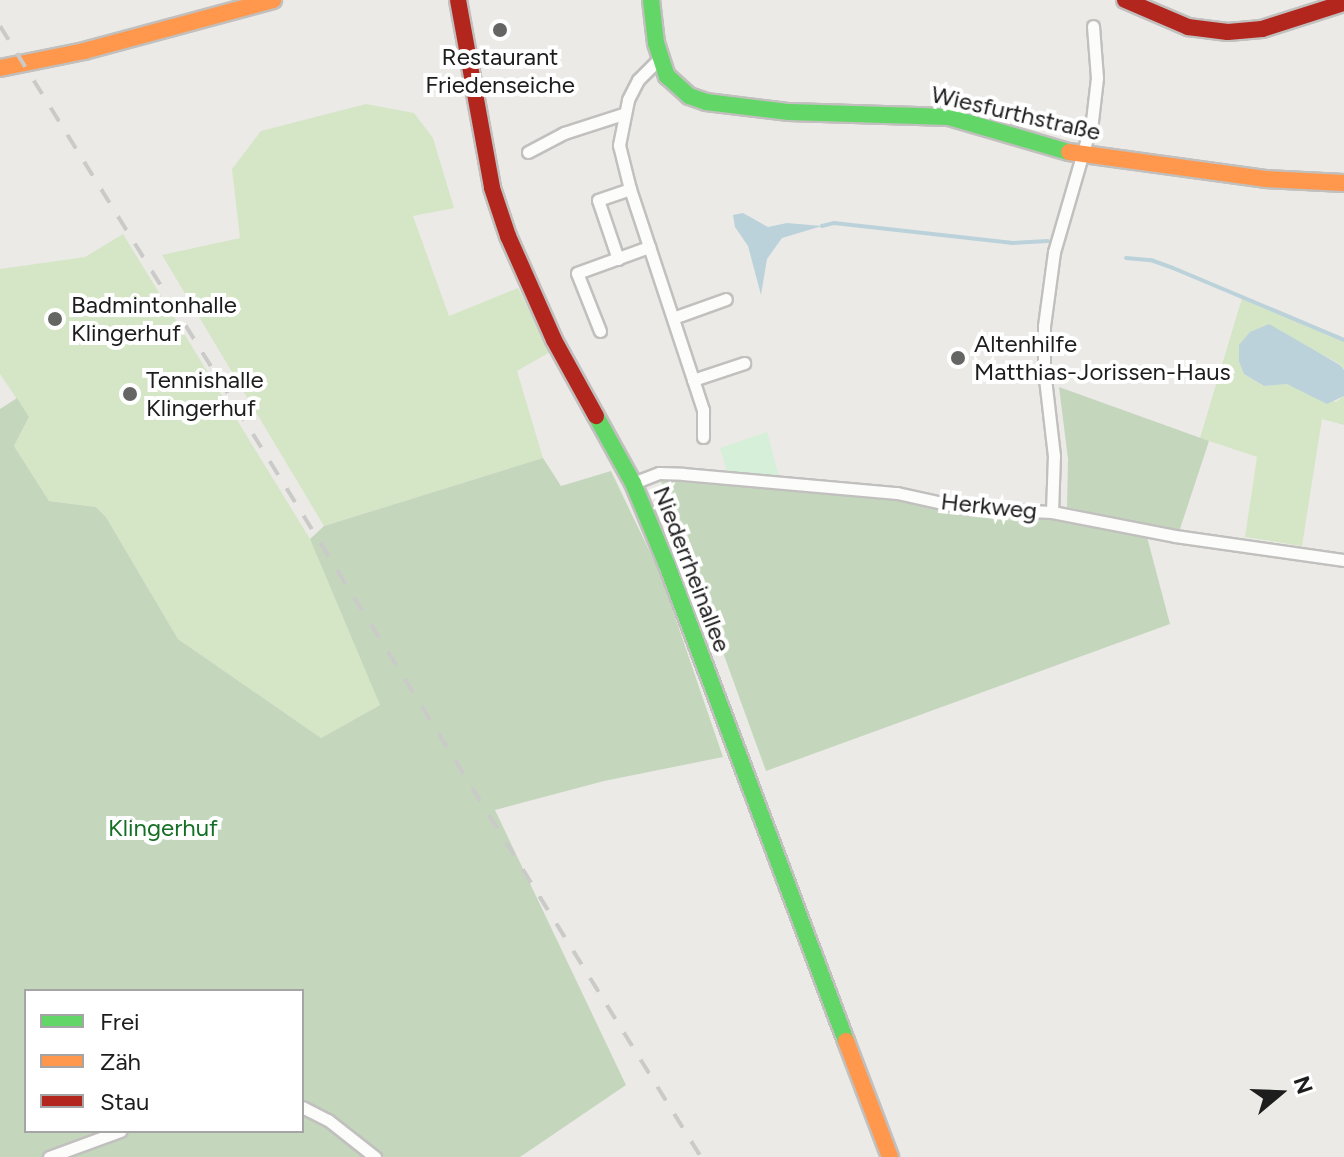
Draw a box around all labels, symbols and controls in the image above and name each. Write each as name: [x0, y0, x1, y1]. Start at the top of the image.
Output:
marker: Restaurant Friedenseiche: [491, 21, 509, 39]
place label: Restaurant Friedenseiche: [425, 43, 575, 99]
street label: Wiesfurthstraße: [928, 80, 1104, 146]
place label: Badmintonhalle Klingerhuf: [71, 291, 237, 347]
marker: Badmintonhalle Klingerhuf: [46, 310, 64, 328]
place label: Altenhilfe Matthias-Jorissen-Haus: [974, 330, 1231, 386]
marker: Altenhilfe Matthias-Jorissen-Haus: [949, 349, 967, 367]
place label: Tennishalle Klingerhuf: [146, 366, 264, 422]
marker: Tennishalle Klingerhuf: [121, 385, 139, 403]
street label: Niederrheinallee: [647, 482, 737, 656]
street label: Herkweg: [939, 487, 1039, 525]
park label: Klingerhuf: [108, 814, 218, 842]
legend: [24, 989, 304, 1133]
text: Frei: [100, 1007, 140, 1036]
text: Zäh: [100, 1047, 141, 1076]
north arrow: [1240, 1053, 1320, 1133]
text: N: [1288, 1073, 1319, 1097]
text: Stau: [100, 1087, 149, 1116]

